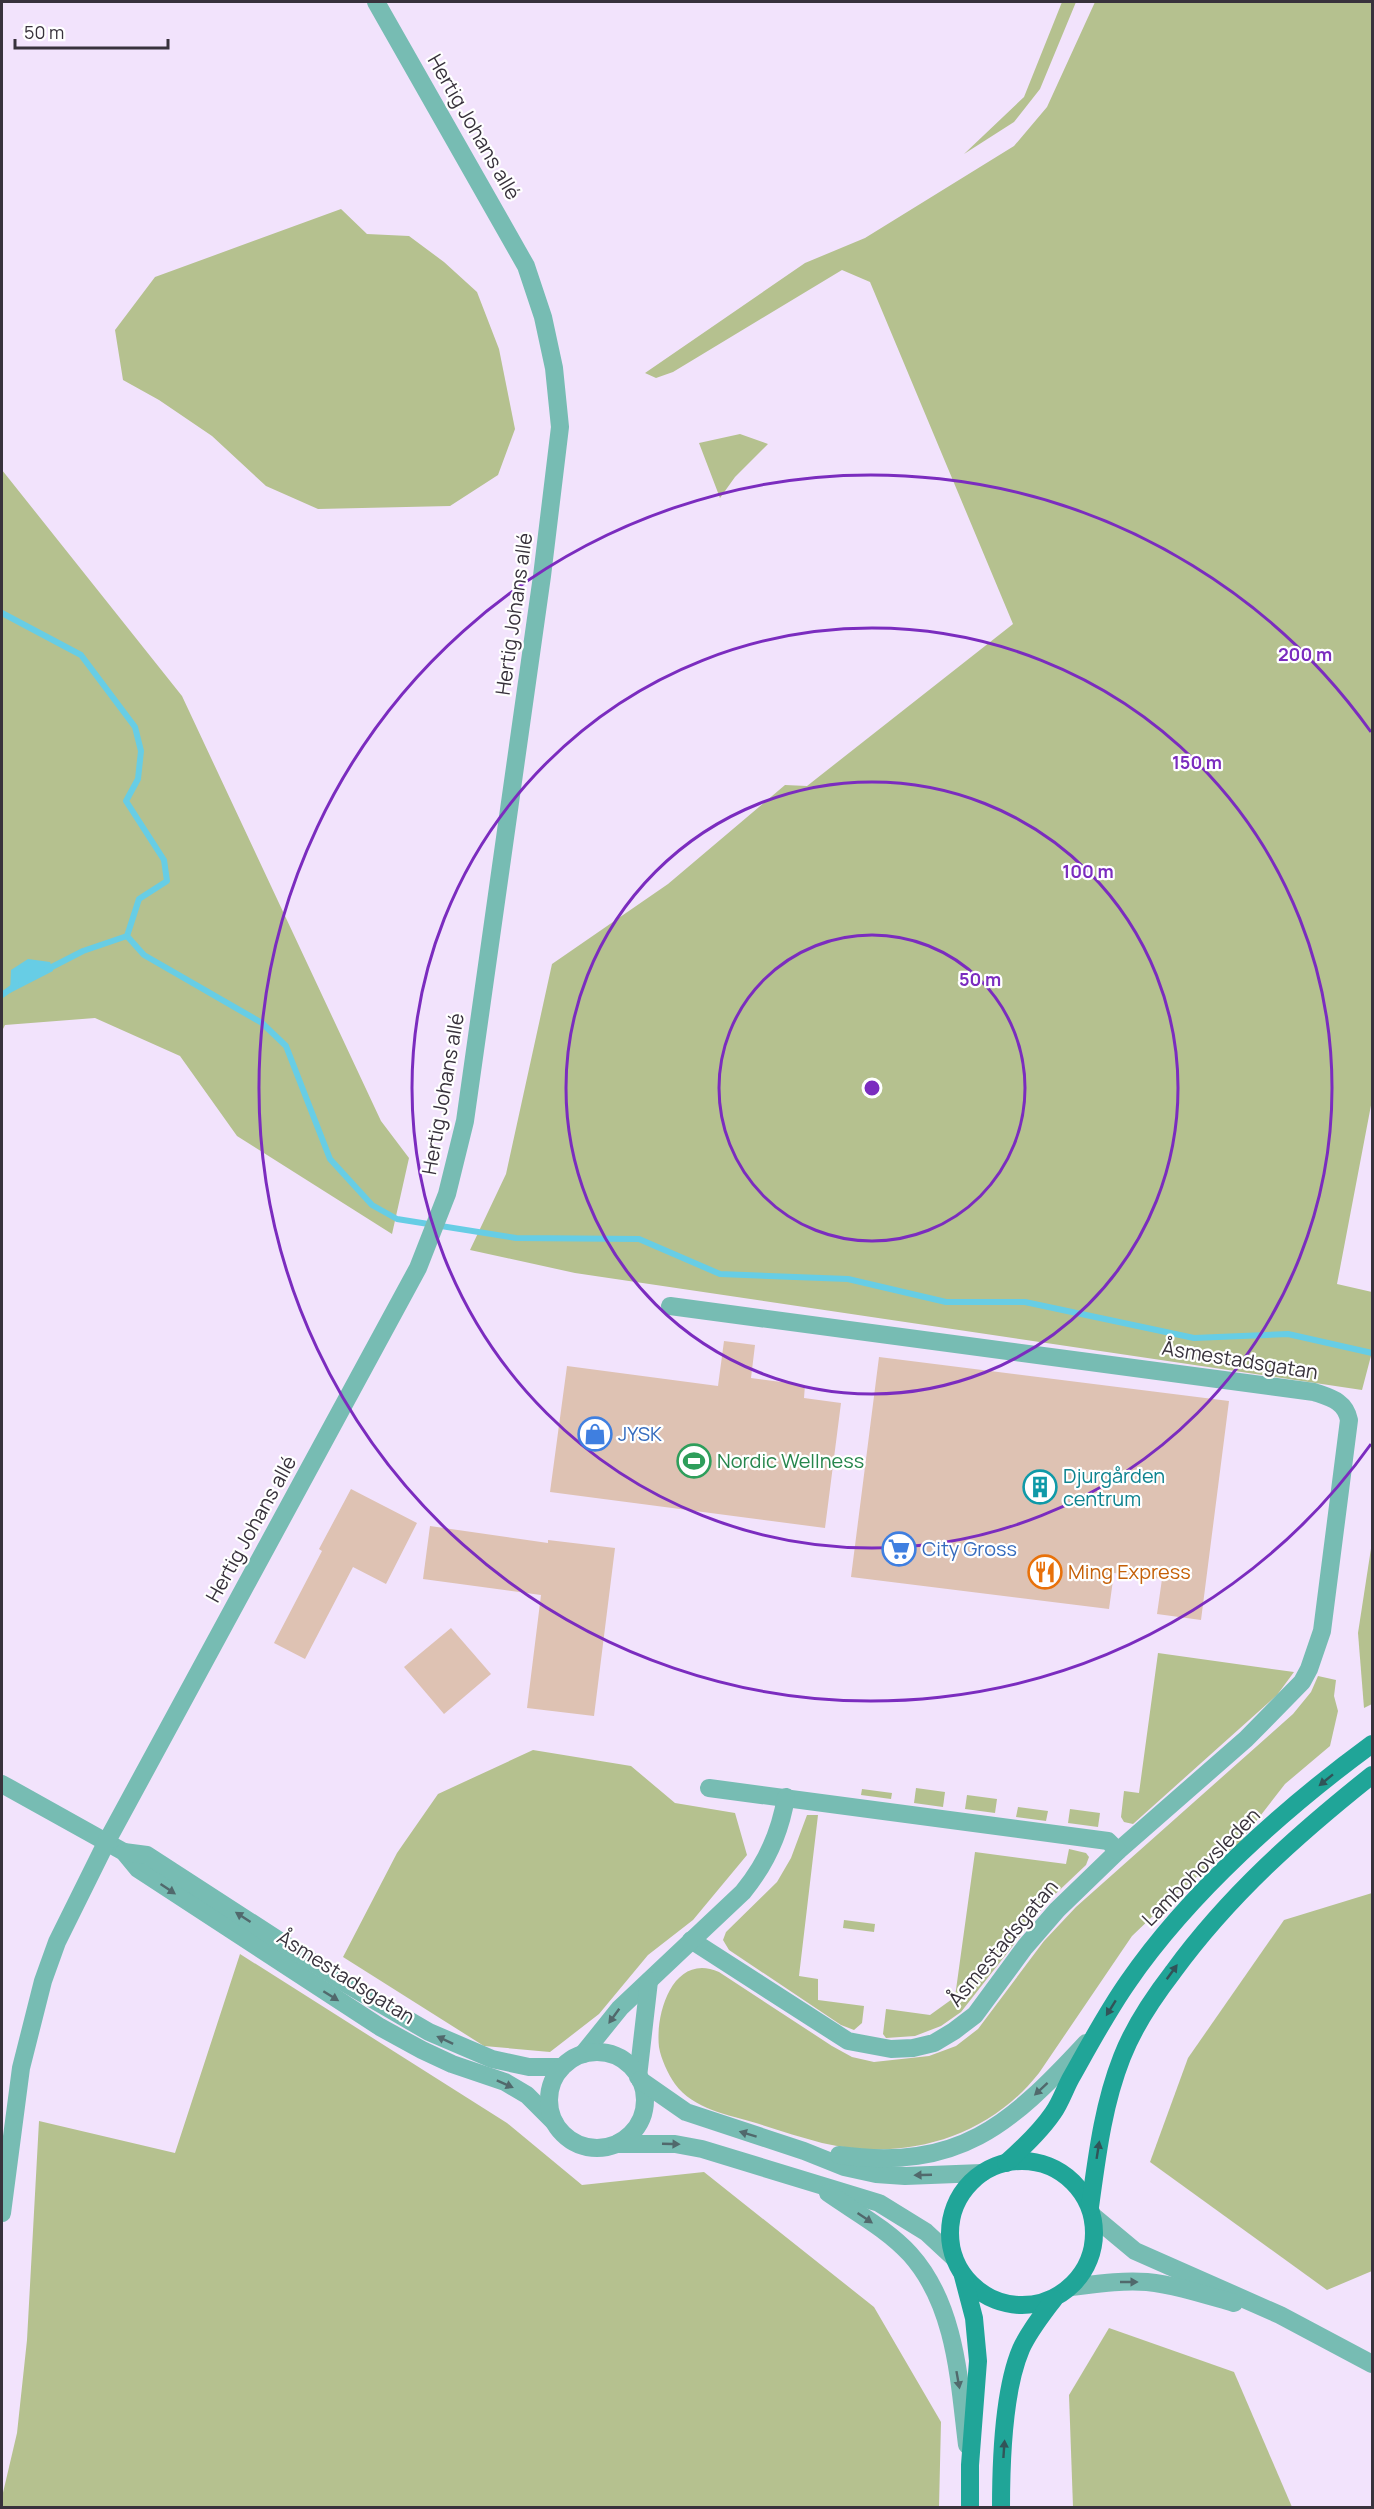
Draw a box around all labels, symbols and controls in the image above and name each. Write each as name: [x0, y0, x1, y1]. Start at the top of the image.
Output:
scale bar: [15, 12, 168, 50]
text: 50 m: [24, 20, 64, 44]
street label: Hertig Johans allé: [422, 49, 527, 204]
street label: Hertig Johans allé: [489, 531, 538, 697]
text: 200 m: [1278, 642, 1332, 666]
text: 150 m: [1172, 750, 1222, 774]
text: 100 m: [1062, 859, 1114, 883]
text: 50 m: [959, 967, 1001, 991]
street label: Hertig Johans allé: [415, 1011, 470, 1177]
centre of rings: [862, 1078, 882, 1098]
street label: Åsmestadsgatan: [1160, 1334, 1320, 1385]
shop icon: JYSK: [577, 1416, 613, 1452]
place label: JYSK: [618, 1420, 662, 1447]
sports icon: Nordic Wellness: [676, 1443, 712, 1479]
place label: Nordic Wellness: [717, 1447, 864, 1474]
street label: Hertig Johans allé: [199, 1451, 302, 1607]
place label: Djurgården centrum: [1063, 1462, 1165, 1512]
building icon: Djurgården centrum: [1022, 1469, 1058, 1505]
supermarket icon: City Gross: [881, 1531, 917, 1567]
place label: City Gross: [922, 1535, 1017, 1562]
restaurant icon: Ming Express: [1027, 1554, 1063, 1590]
place label: Ming Express: [1068, 1558, 1191, 1585]
one-way arrow: [1318, 1773, 1334, 1786]
street label: Lambohovsleden: [1136, 1802, 1266, 1932]
street label: Åsmestadsgatan: [942, 1874, 1064, 2012]
one-way arrow: [160, 1883, 176, 1894]
one-way arrow: [235, 1911, 251, 1923]
street label: Åsmestadsgatan: [272, 1923, 420, 2030]
one-way arrow: [1166, 1965, 1178, 1980]
one-way arrow: [323, 1991, 339, 2002]
one-way arrow: [1106, 2000, 1117, 2016]
one-way arrow: [609, 2008, 621, 2024]
one-way arrow: [437, 2035, 454, 2044]
one-way arrow: [496, 2079, 513, 2088]
one-way arrow: [1034, 2082, 1049, 2095]
one-way arrow: [739, 2129, 757, 2138]
one-way arrow: [662, 2140, 681, 2149]
one-way arrow: [1094, 2140, 1103, 2159]
one-way arrow: [914, 2171, 933, 2180]
one-way arrow: [857, 2212, 873, 2223]
one-way arrow: [1120, 2277, 1139, 2287]
one-way arrow: [954, 2371, 963, 2390]
one-way arrow: [999, 2440, 1009, 2459]

